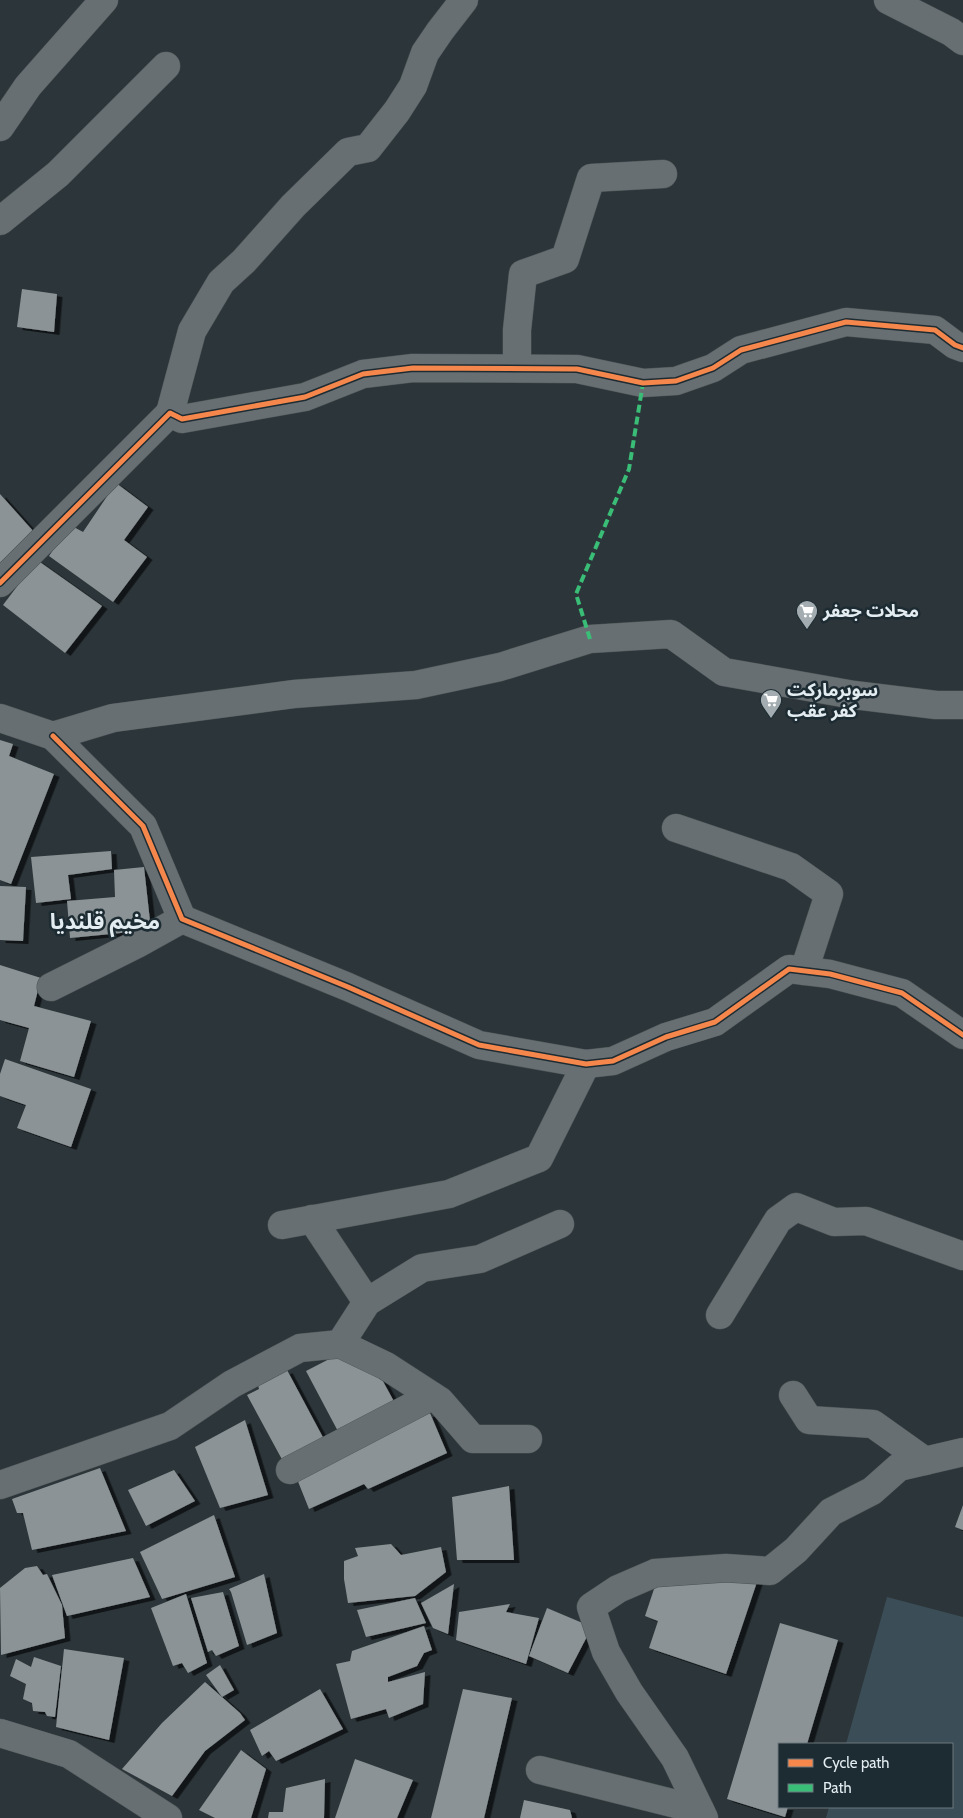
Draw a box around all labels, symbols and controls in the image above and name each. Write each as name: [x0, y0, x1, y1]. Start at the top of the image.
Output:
supermarket icon: محلات جعفر: [795, 599, 819, 630]
place label: محلات جعفر: [822, 600, 919, 622]
place label: سوبرماركت كفر عقب: [787, 679, 878, 722]
supermarket icon: سوبرماركت كفر عقب: [759, 688, 783, 719]
district label: مخيم قلنديا: [50, 908, 160, 938]
legend: [778, 1743, 953, 1808]
text: Cycle path: [823, 1754, 889, 1772]
text: Path: [823, 1779, 852, 1797]

